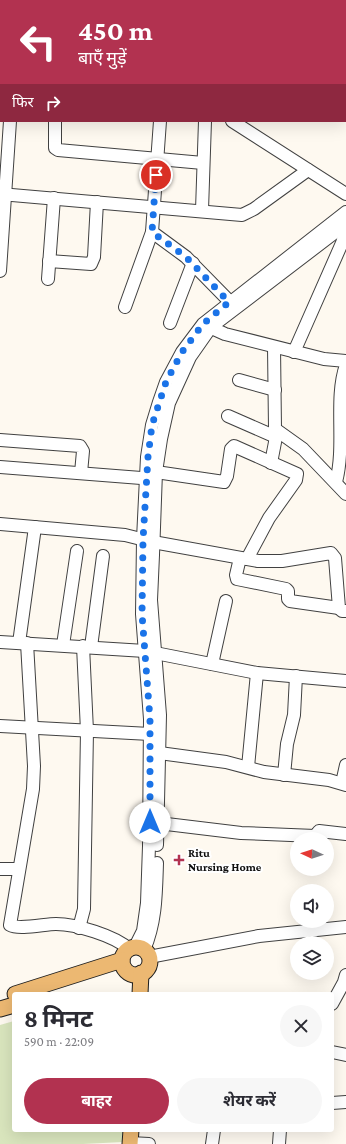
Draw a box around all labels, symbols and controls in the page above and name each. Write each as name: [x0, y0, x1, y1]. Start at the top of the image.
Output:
text: 450 m: [78, 15, 153, 46]
icon: left: [12, 16, 64, 68]
text: बाएँ मुड़ें: [78, 48, 127, 68]
icon: right: [42, 92, 64, 114]
text: फिर: [12, 94, 34, 110]
pin: [139, 158, 173, 192]
icon: arrive: [145, 164, 167, 186]
position arrow: [129, 801, 171, 843]
north arrow: [290, 832, 334, 876]
map controls: [290, 832, 334, 980]
place label: Ritu Nursing Home: [188, 846, 262, 874]
marker: Ritu Nursing Home: [173, 854, 185, 866]
button: sound: [290, 884, 334, 928]
button: layers: [290, 936, 334, 980]
text: 8 मिनट: [24, 1005, 93, 1032]
button: close: [280, 1005, 322, 1047]
text: 590 m · 22:09: [24, 1034, 94, 1049]
button: बाहर: [24, 1078, 169, 1124]
button: शेयर करें: [177, 1078, 322, 1124]

